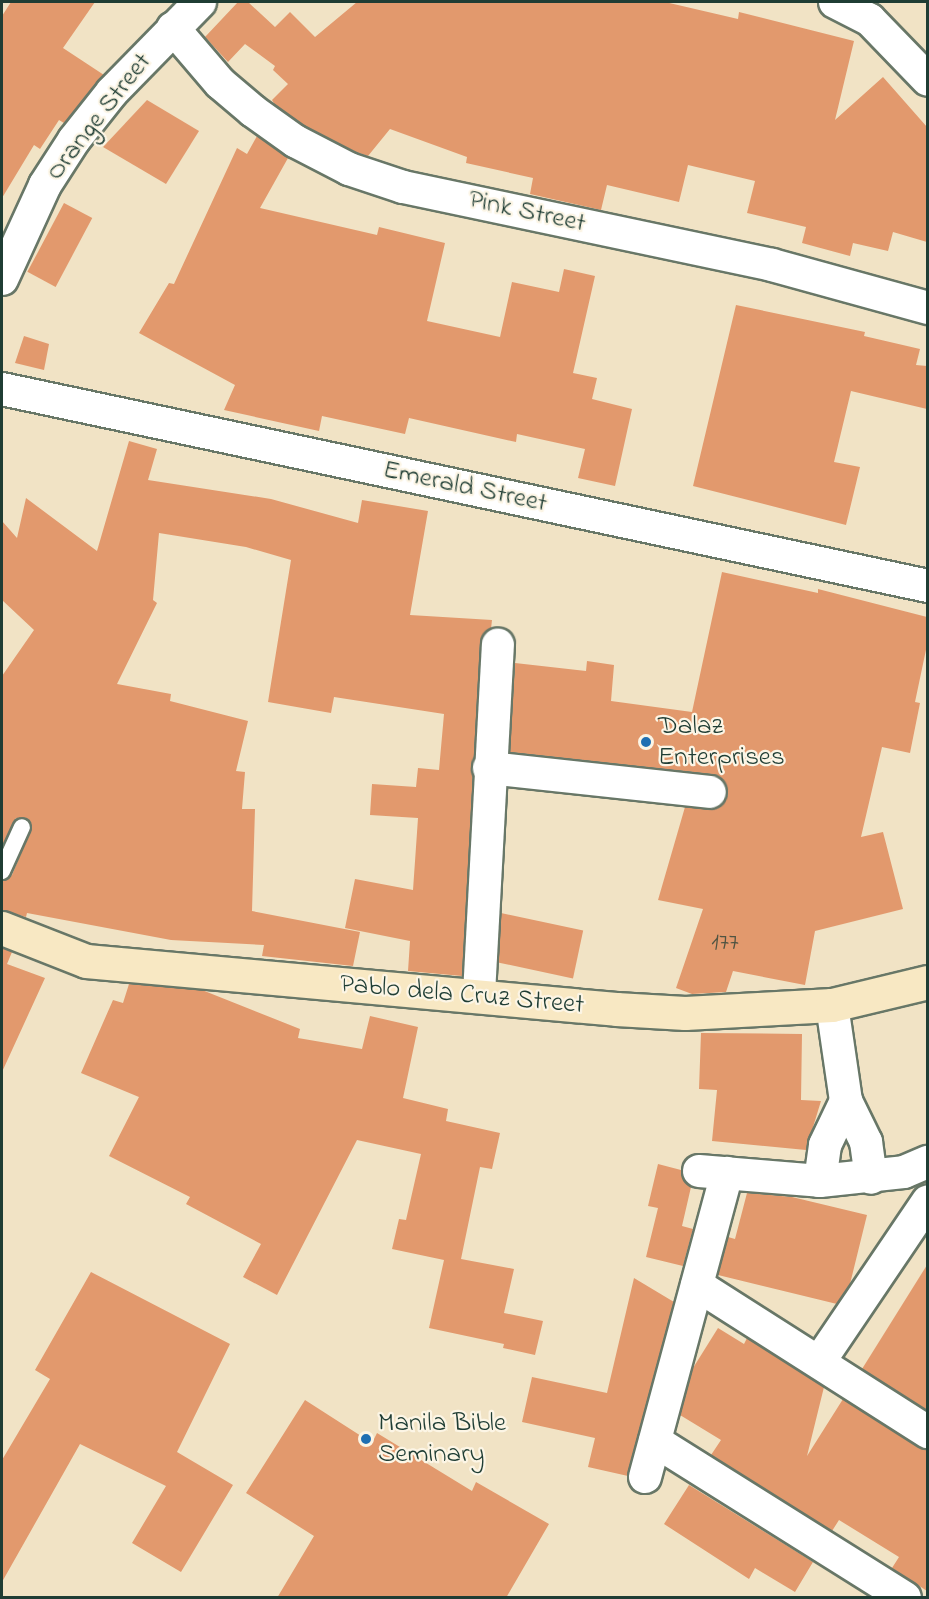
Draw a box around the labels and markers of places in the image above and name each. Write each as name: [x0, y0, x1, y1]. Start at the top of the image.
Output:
place label: Dalaz Enterprises: [658, 710, 785, 773]
marker: Dalaz Enterprises: [639, 735, 653, 749]
place label: Manila Bible Seminary: [378, 1407, 506, 1470]
marker: Manila Bible Seminary: [359, 1432, 373, 1446]

